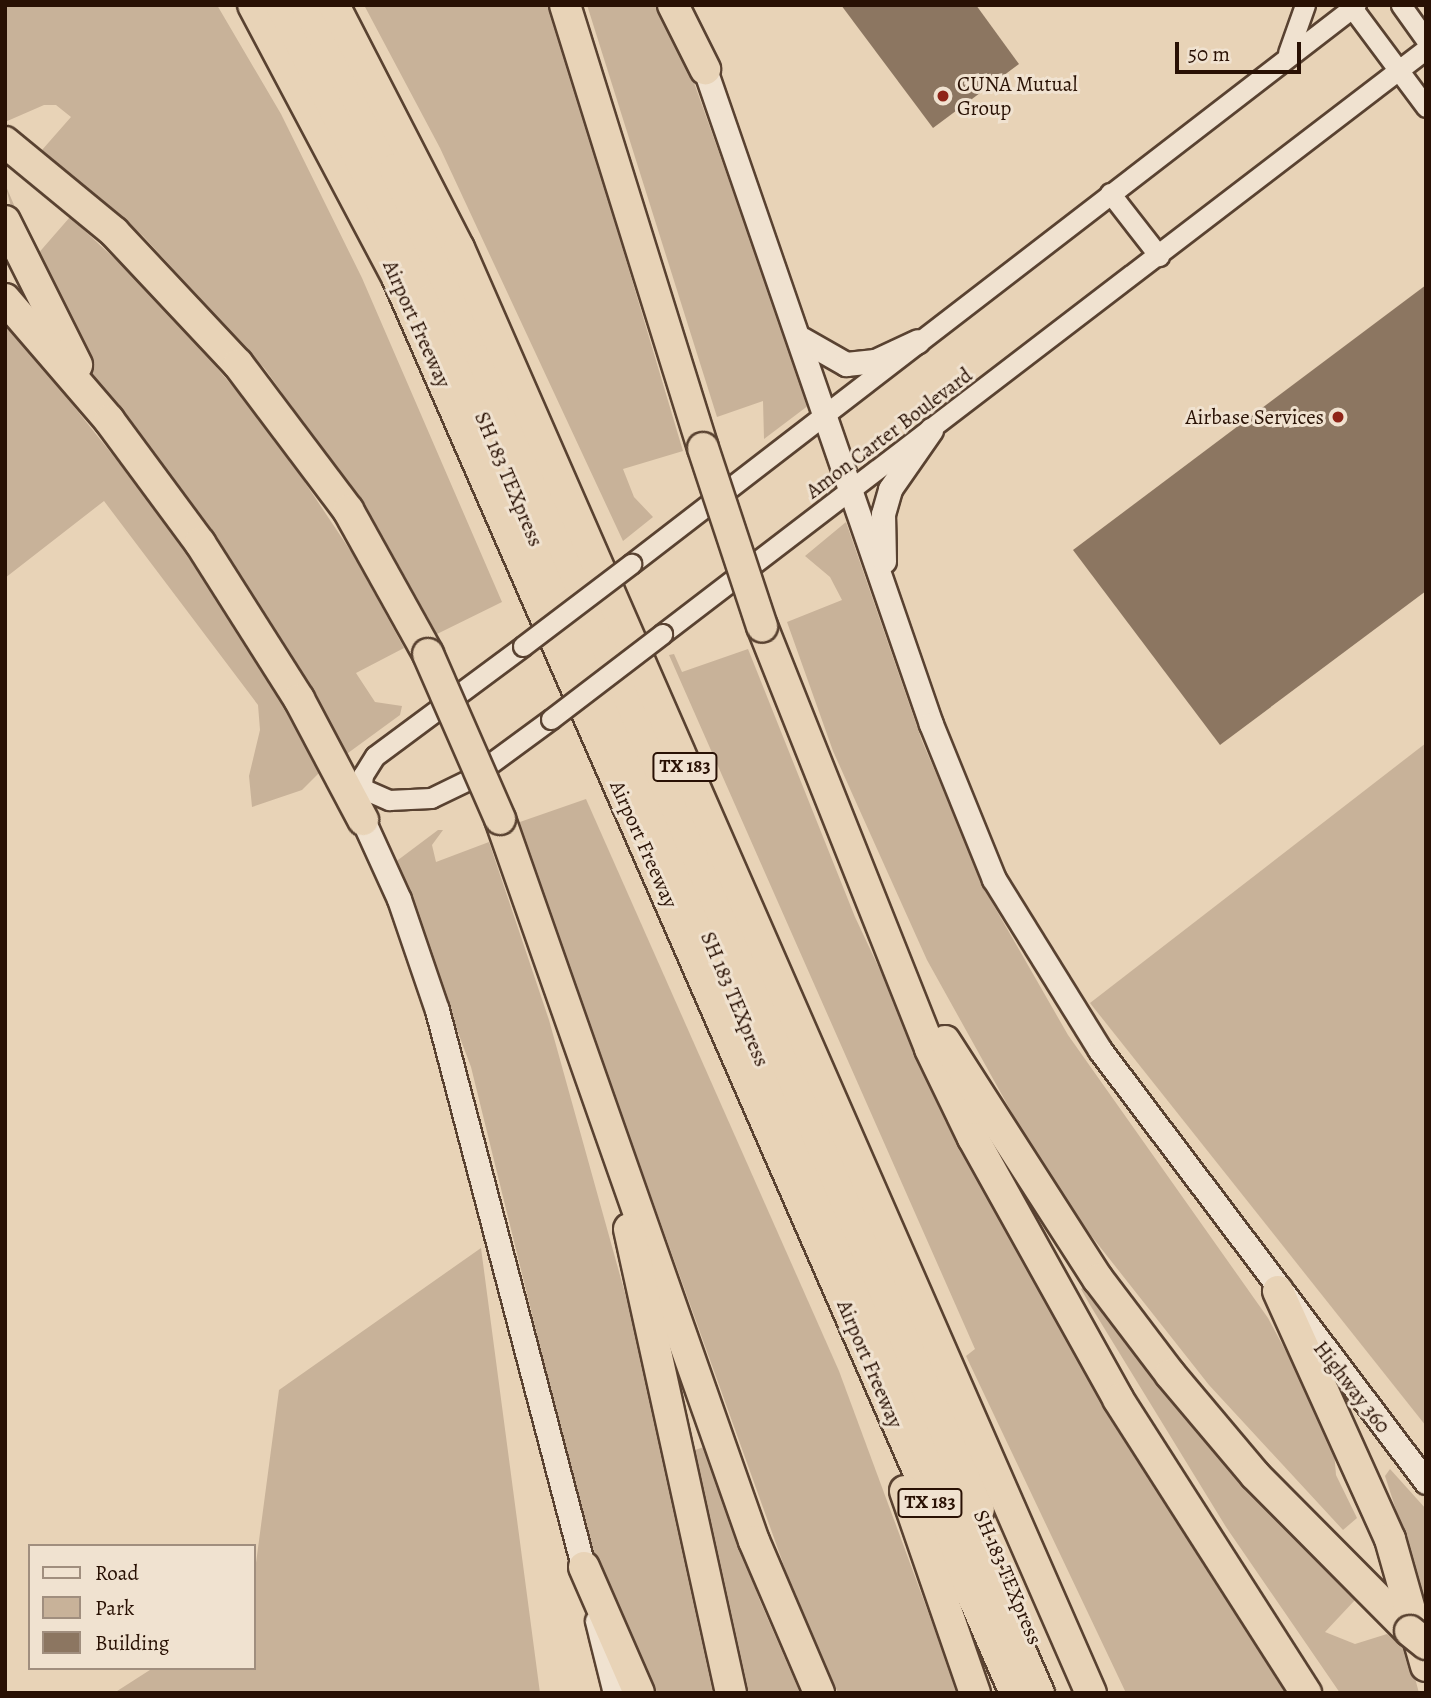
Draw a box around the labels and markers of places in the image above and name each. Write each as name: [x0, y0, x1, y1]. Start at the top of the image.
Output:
place label: CUNA Mutual Group: [957, 71, 1078, 121]
marker: CUNA Mutual Group: [935, 88, 951, 104]
place label: Airbase Services: [1186, 404, 1324, 430]
marker: Airbase Services: [1330, 409, 1346, 425]

